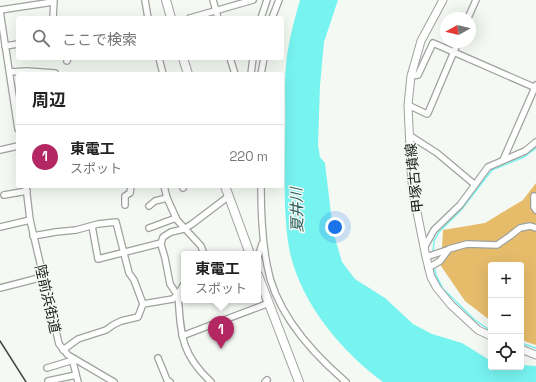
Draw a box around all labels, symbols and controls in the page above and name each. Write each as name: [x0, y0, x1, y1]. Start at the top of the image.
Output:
north arrow: [440, 12, 476, 48]
search box: [16, 16, 284, 60]
icon: search: [30, 27, 52, 49]
text: ここで検索: [62, 30, 137, 49]
text: 周辺: [32, 89, 66, 111]
text: 東電工: [70, 139, 115, 158]
street label: 甲塚古墳線: [401, 142, 427, 214]
text: 1: [42, 148, 48, 165]
text: 220 m: [229, 148, 268, 165]
text: スポット: [70, 160, 122, 177]
water label: 夏井川: [287, 185, 306, 233]
your location: [325, 217, 345, 237]
popup: [181, 251, 261, 303]
text: 東電工: [195, 259, 240, 278]
map controls: [488, 262, 524, 370]
button: +: [488, 262, 524, 298]
street label: 陸前浜街道: [31, 263, 65, 335]
text: スポット: [195, 280, 247, 297]
button: −: [488, 298, 524, 334]
pin: 1: [208, 316, 234, 349]
button: locate: [488, 334, 524, 370]

